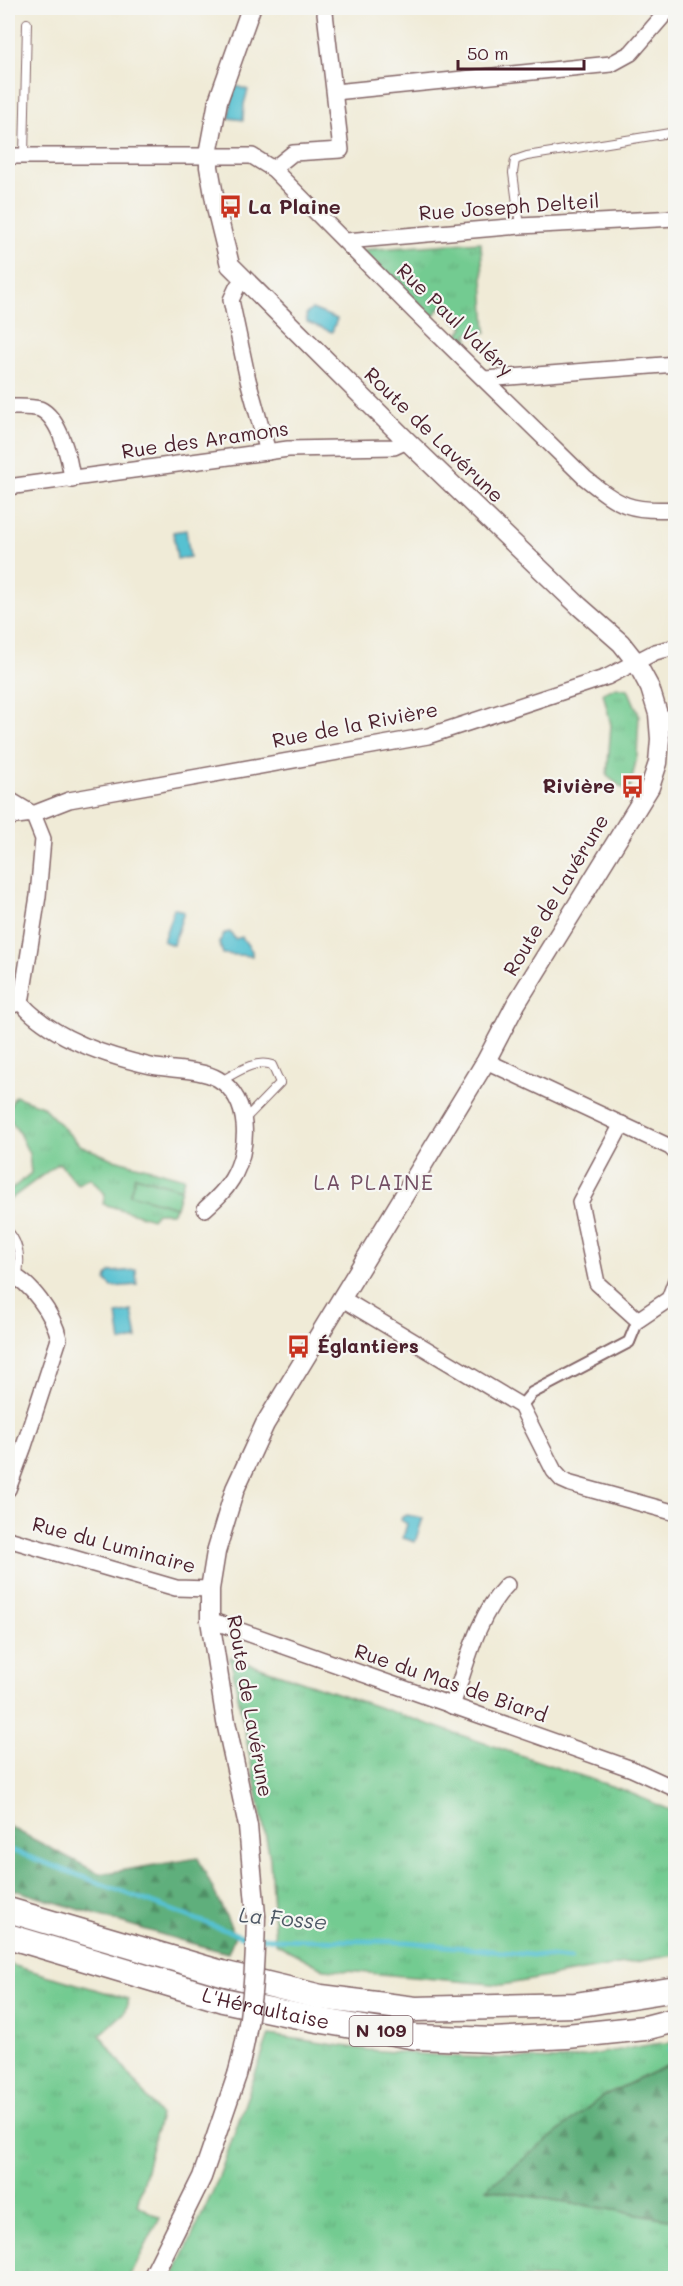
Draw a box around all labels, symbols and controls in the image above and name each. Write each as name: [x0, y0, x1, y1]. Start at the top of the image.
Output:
scale bar: [458, 33, 584, 71]
text: 50 m: [467, 41, 509, 65]
street label: Rue Joseph Delteil: [418, 187, 600, 225]
place label: La Plaine: [248, 193, 341, 219]
bus stop icon: La Plaine: [217, 194, 243, 220]
street label: Rue Paul Valéry: [392, 257, 520, 382]
street label: Route de Lavérune: [359, 361, 510, 508]
street label: Rue des Aramons: [120, 414, 290, 464]
street label: Rue de la Rivière: [270, 695, 440, 753]
place label: Rivière: [543, 772, 615, 798]
bus stop icon: Rivière: [620, 773, 646, 799]
street label: Route de Lavérune: [496, 809, 614, 980]
district label: LA PLAINE: [314, 1168, 434, 1195]
place label: Églantiers: [317, 1332, 419, 1358]
bus stop icon: Églantiers: [286, 1333, 312, 1359]
street label: Rue du Luminaire: [30, 1510, 199, 1578]
street label: Route de Lavérune: [222, 1613, 280, 1799]
street label: Rue du Mas de Biard: [351, 1637, 551, 1727]
water label: La Fosse: [238, 1900, 328, 1935]
street label: L'Héraultaise: [199, 1981, 332, 2034]
road number: N 109: [350, 2016, 412, 2046]

